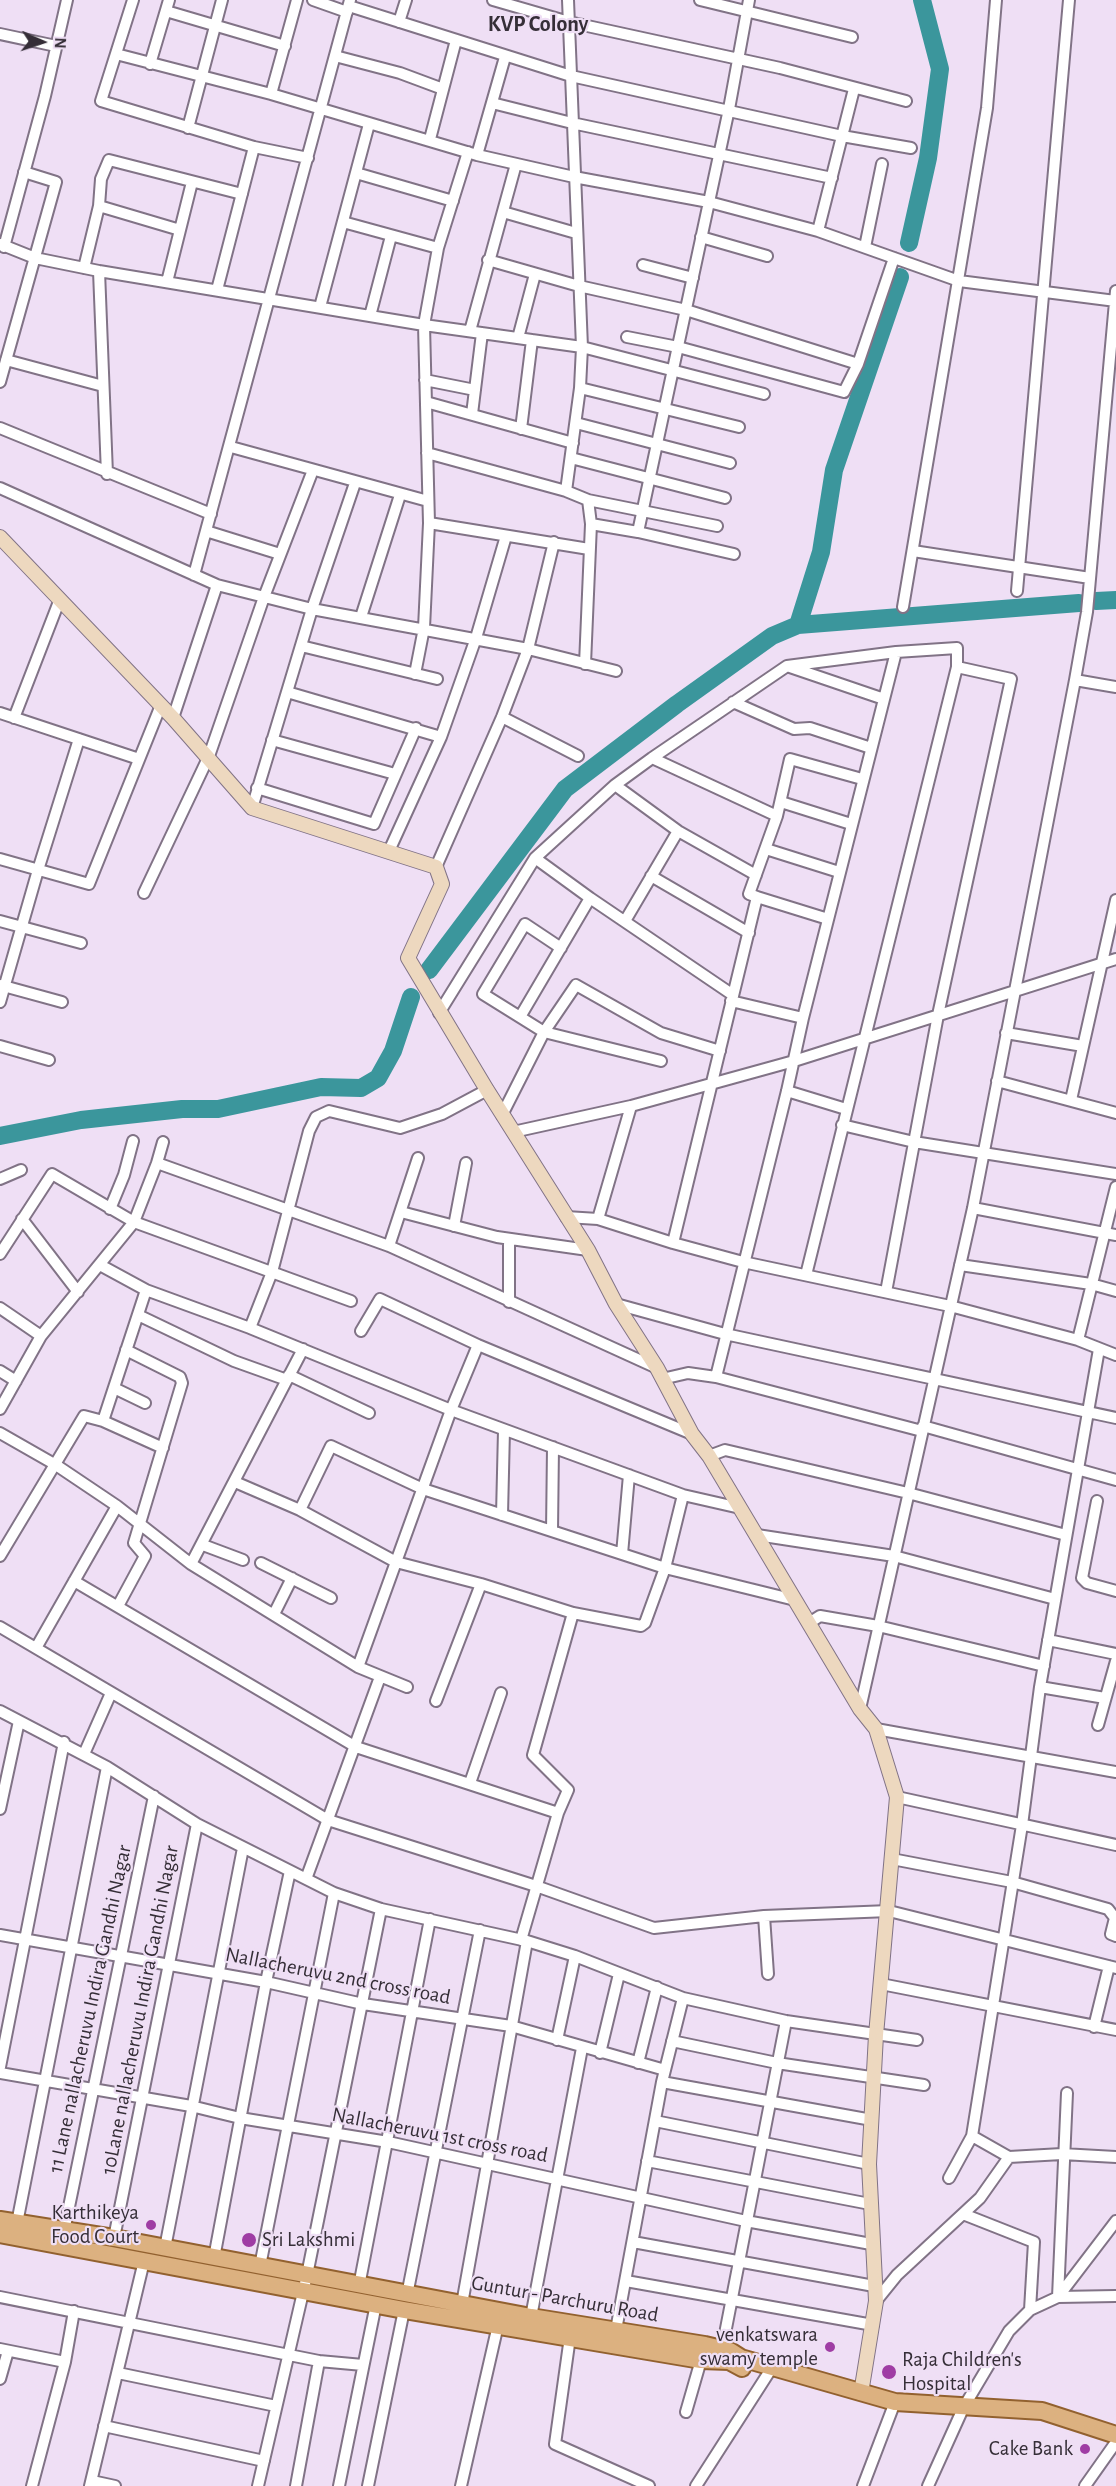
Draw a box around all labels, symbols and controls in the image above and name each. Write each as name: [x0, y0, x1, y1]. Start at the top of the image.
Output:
district label: KVP Colony: [488, 11, 588, 37]
north arrow: [12, 12, 72, 72]
text: N: [52, 37, 68, 49]
street label: 11 Lane nallacheruvu Indira Gandhi Nagar: [43, 1843, 137, 2175]
street label: 10Lane nallacheruvu Indira Gandhi Nagar: [96, 1843, 184, 2177]
street label: Nallacheruvu 2nd cross road: [223, 1942, 453, 2010]
street label: Nallacheruvu 1st cross road: [330, 2102, 550, 2168]
place label: Karthikeya Food Court: [51, 2200, 139, 2250]
marker: Karthikeya Food Court: [144, 2218, 158, 2232]
place label: Sri Lakshmi: [262, 2227, 355, 2253]
marker: Sri Lakshmi: [240, 2231, 258, 2249]
street label: Guntur - Parchuru Road: [469, 2270, 661, 2328]
place label: venkatswara swamy temple: [700, 2322, 818, 2372]
marker: venkatswara swamy temple: [823, 2340, 837, 2354]
place label: Raja Children's Hospital: [902, 2347, 1022, 2397]
marker: Raja Children's Hospital: [880, 2363, 898, 2381]
place label: Cake Bank: [989, 2436, 1073, 2462]
marker: Cake Bank: [1078, 2442, 1092, 2456]

